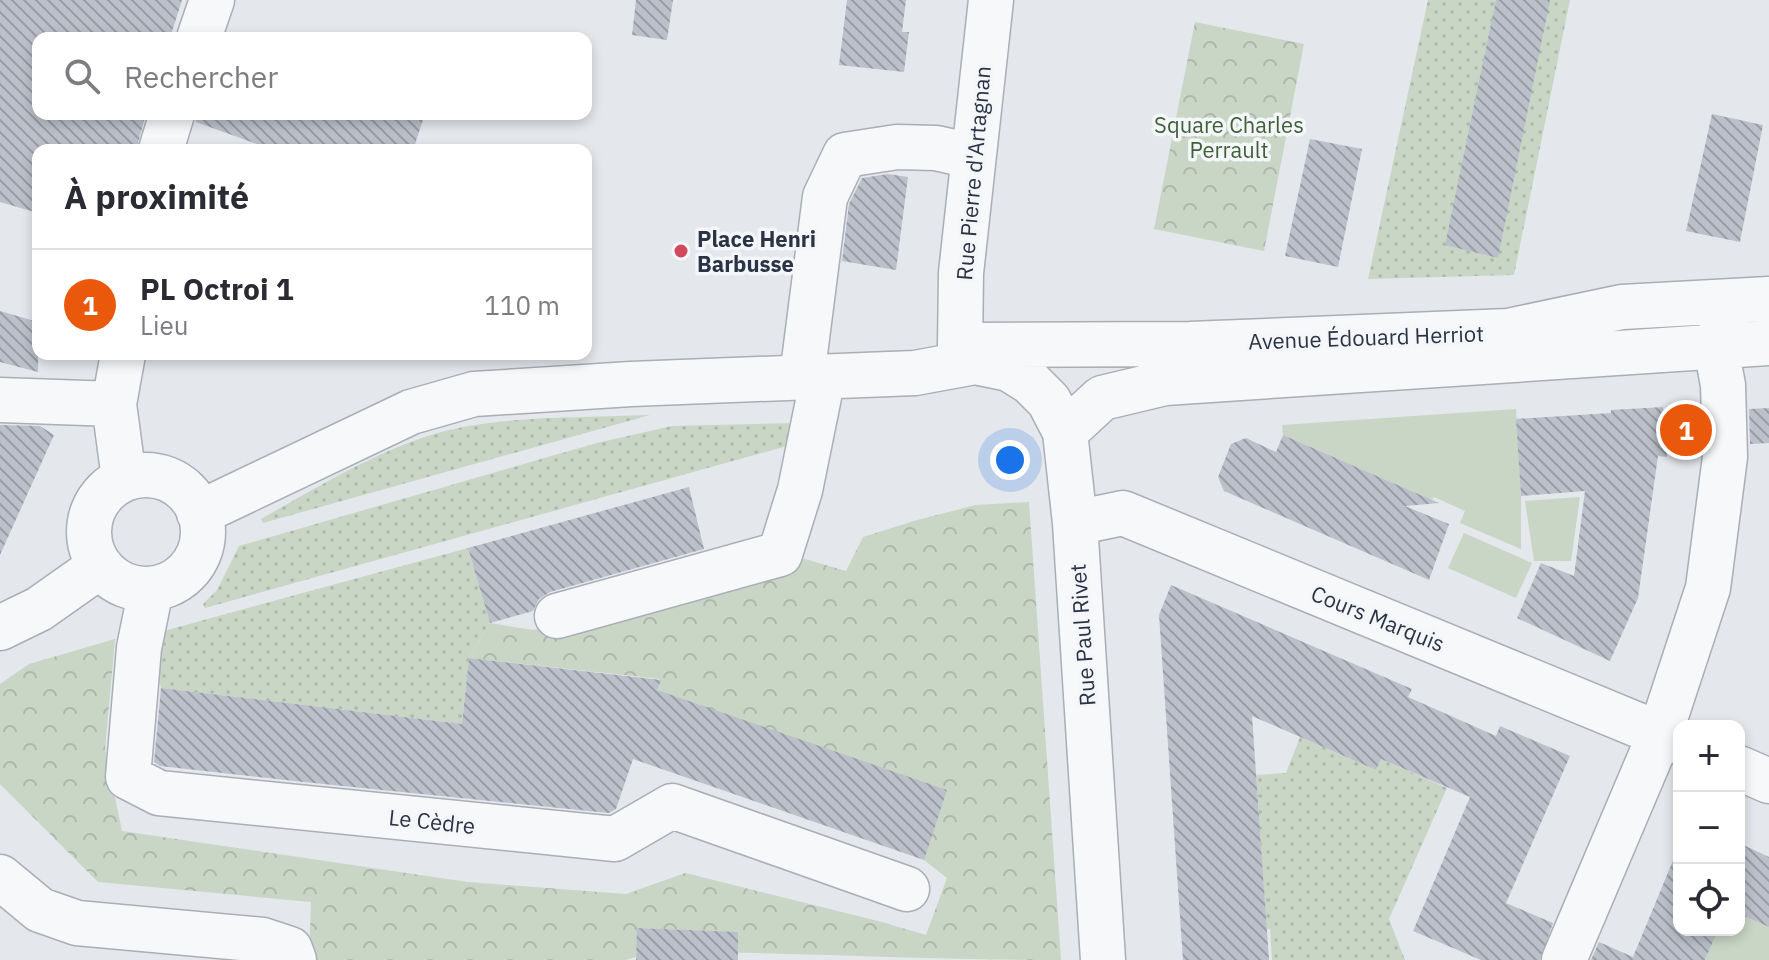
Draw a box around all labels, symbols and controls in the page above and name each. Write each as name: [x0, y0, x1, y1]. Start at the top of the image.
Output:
search box: [32, 32, 592, 120]
icon: search: [60, 54, 104, 98]
text: Rechercher: [124, 57, 278, 96]
street label: Rue Pierre d'Artagnan: [949, 65, 997, 281]
park label: Square Charles Perrault: [1154, 110, 1304, 164]
text: À proximité: [64, 174, 249, 218]
place label: Place Henri Barbusse: [697, 224, 816, 278]
marker: Place Henri Barbusse: [672, 242, 690, 260]
text: PL Octroi 1: [140, 269, 294, 308]
text: 1: [82, 288, 98, 322]
text: 110 m: [484, 288, 560, 322]
text: Lieu: [140, 308, 189, 342]
street label: Avenue Édouard Herriot: [1248, 318, 1484, 356]
pin: 1: [1660, 400, 1712, 460]
your location: [990, 440, 1030, 480]
street label: Rue Paul Rivet: [1063, 563, 1101, 707]
street label: Cours Marquis: [1307, 578, 1449, 658]
map controls: [1673, 720, 1745, 936]
button: +: [1673, 720, 1745, 792]
button: −: [1673, 792, 1745, 864]
street label: Le Cèdre: [387, 802, 477, 840]
button: locate: [1673, 864, 1745, 936]

